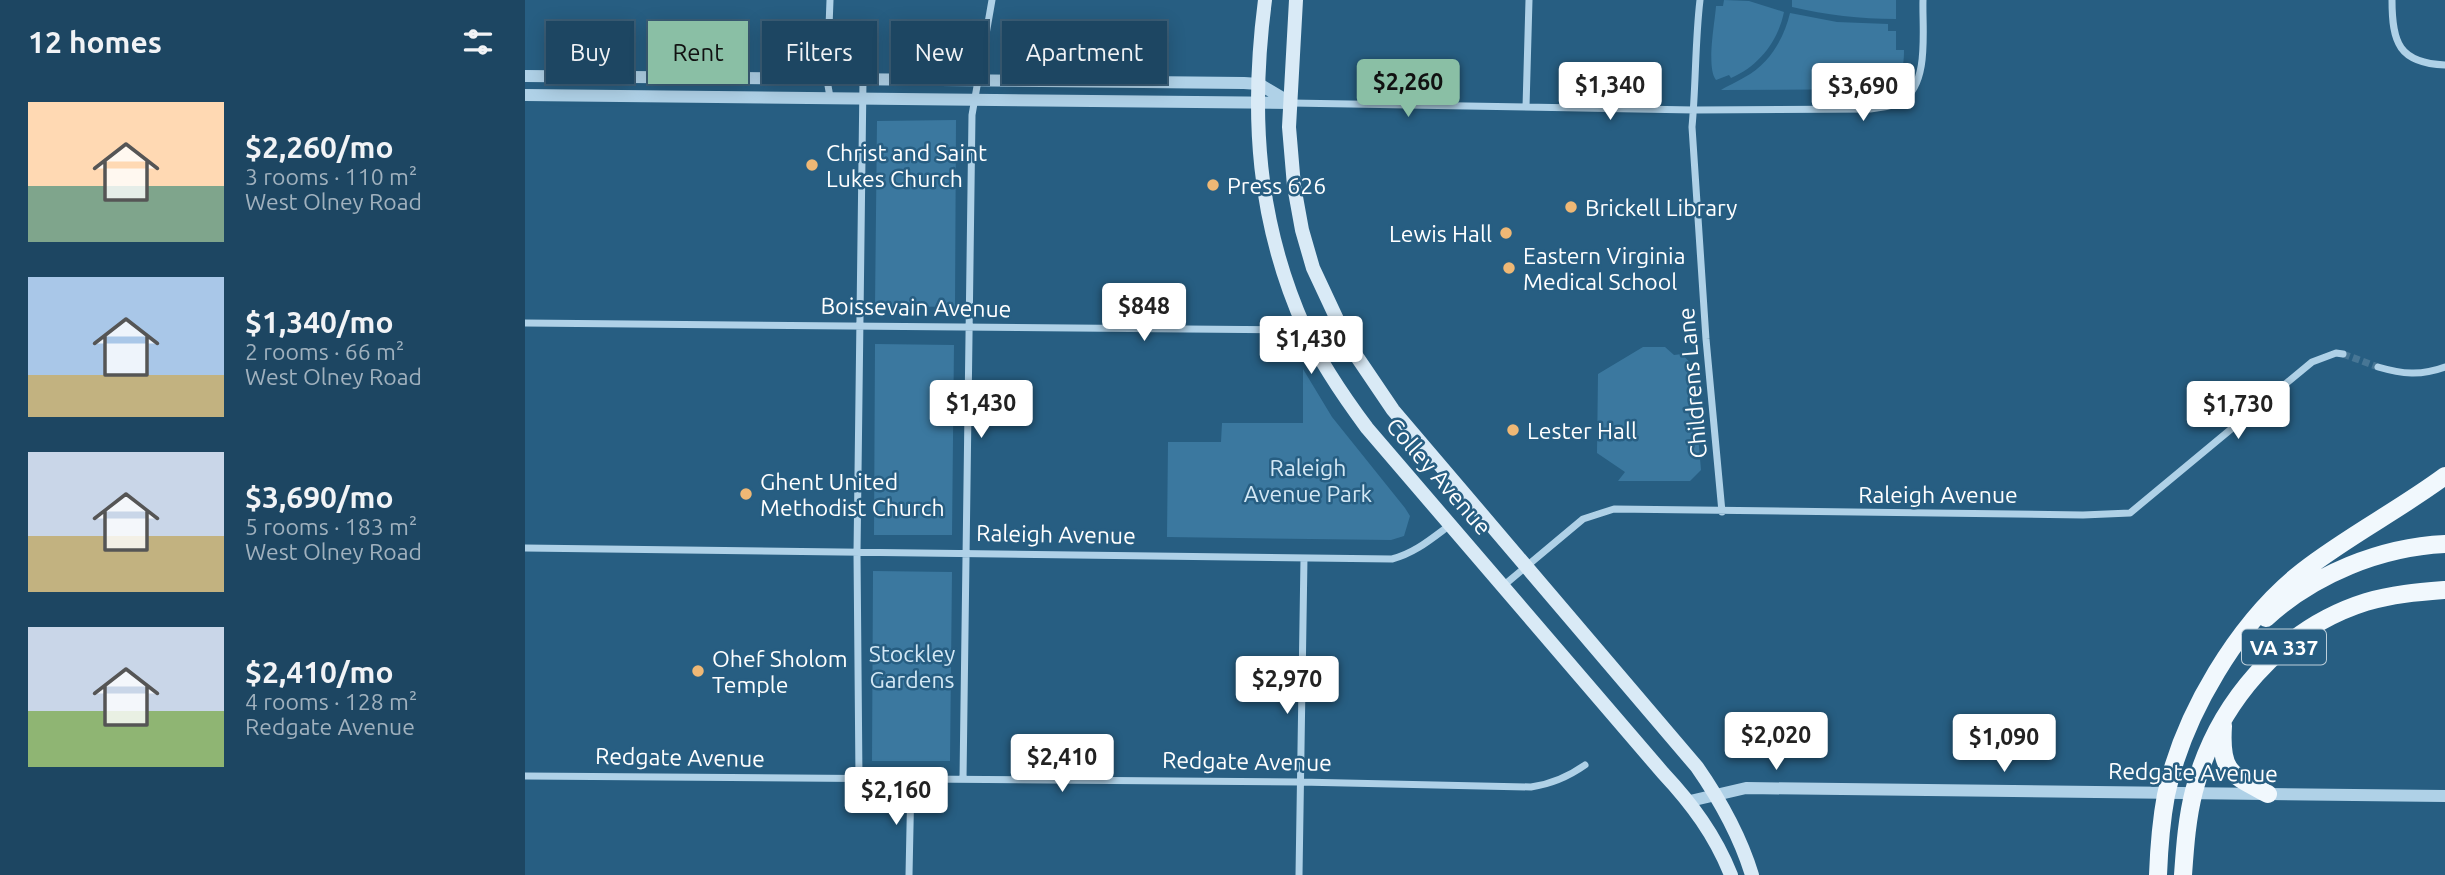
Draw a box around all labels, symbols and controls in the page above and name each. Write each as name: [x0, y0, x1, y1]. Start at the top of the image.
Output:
chip: Buy: [546, 21, 634, 84]
chip: Rent: [648, 21, 748, 84]
chip: Filters: [762, 21, 877, 84]
chip: New: [891, 21, 988, 84]
chip: Apartment: [1002, 21, 1167, 84]
icon: filters: [459, 23, 497, 61]
text: 12 homes: [28, 25, 162, 59]
pin: $2,260: [1351, 60, 1465, 119]
pin: $1,340: [1553, 62, 1667, 122]
pin: $3,690: [1806, 64, 1920, 123]
text: $2,260: [1373, 69, 1443, 94]
text: $1,340: [1575, 72, 1645, 97]
text: $3,690: [1828, 73, 1898, 98]
icon: home: [84, 130, 168, 214]
text: $2,260/mo: [245, 130, 394, 164]
place label: Christ and Saint Lukes Church: [826, 140, 987, 191]
marker: Christ and Saint Lukes Church: [804, 157, 820, 173]
text: 3 rooms · 110 m²: [245, 164, 417, 189]
place label: Press 626: [1227, 173, 1326, 198]
marker: Press 626: [1205, 177, 1221, 193]
text: West Olney Road: [245, 189, 422, 214]
place label: Brickell Library: [1585, 195, 1737, 220]
marker: Brickell Library: [1563, 199, 1579, 215]
place label: Lewis Hall: [1389, 221, 1492, 246]
marker: Lewis Hall: [1498, 225, 1514, 241]
place label: Eastern Virginia Medical School: [1523, 243, 1685, 294]
marker: Eastern Virginia Medical School: [1501, 260, 1517, 276]
pin: $848: [1103, 284, 1185, 343]
street label: Boissevain Avenue: [820, 293, 1012, 321]
text: $848: [1118, 293, 1170, 318]
icon: home: [84, 305, 168, 389]
text: $1,340/mo: [245, 305, 394, 339]
street label: Childrens Lane: [1673, 306, 1711, 460]
pin: $1,430: [1254, 316, 1368, 376]
text: $1,430: [1276, 326, 1346, 351]
text: 2 rooms · 66 m²: [245, 339, 404, 364]
text: West Olney Road: [245, 364, 422, 389]
pin: $1,430: [924, 380, 1038, 440]
pin: $1,730: [2181, 382, 2295, 441]
text: $1,430: [946, 390, 1016, 415]
text: $1,730: [2203, 391, 2273, 416]
street label: Colley Avenue: [1382, 413, 1496, 539]
place label: Lester Hall: [1527, 418, 1637, 443]
marker: Lester Hall: [1505, 422, 1521, 438]
park label: Raleigh Avenue Park: [1244, 455, 1373, 506]
place label: Ghent United Methodist Church: [760, 469, 945, 520]
icon: home: [84, 480, 168, 564]
text: $3,690/mo: [245, 480, 394, 514]
street label: Raleigh Avenue: [1858, 482, 2018, 507]
marker: Ghent United Methodist Church: [738, 486, 754, 502]
text: 5 rooms · 183 m²: [245, 514, 417, 539]
street label: Raleigh Avenue: [976, 520, 1136, 548]
text: West Olney Road: [245, 539, 422, 564]
road number: VA 337: [2242, 630, 2326, 664]
park label: Stockley Gardens: [869, 641, 955, 692]
place label: Ohef Sholom Temple: [712, 646, 848, 697]
icon: home: [84, 655, 168, 739]
text: $2,410/mo: [245, 655, 394, 689]
pin: $2,970: [1230, 656, 1344, 716]
marker: Ohef Sholom Temple: [690, 663, 706, 679]
text: $2,970: [1252, 666, 1322, 691]
text: 4 rooms · 128 m²: [245, 689, 417, 714]
pin: $2,020: [1719, 712, 1833, 772]
text: Redgate Avenue: [245, 714, 415, 739]
pin: $1,090: [1947, 714, 2061, 774]
text: $2,020: [1741, 722, 1811, 747]
text: $1,090: [1969, 724, 2039, 749]
pin: $2,410: [1005, 734, 1119, 794]
street label: Redgate Avenue: [595, 743, 765, 771]
text: $2,410: [1027, 744, 1097, 769]
street label: Redgate Avenue: [1162, 747, 1332, 775]
street label: Redgate Avenue: [2108, 758, 2278, 786]
pin: $2,160: [839, 768, 953, 827]
text: $2,160: [861, 777, 931, 802]

